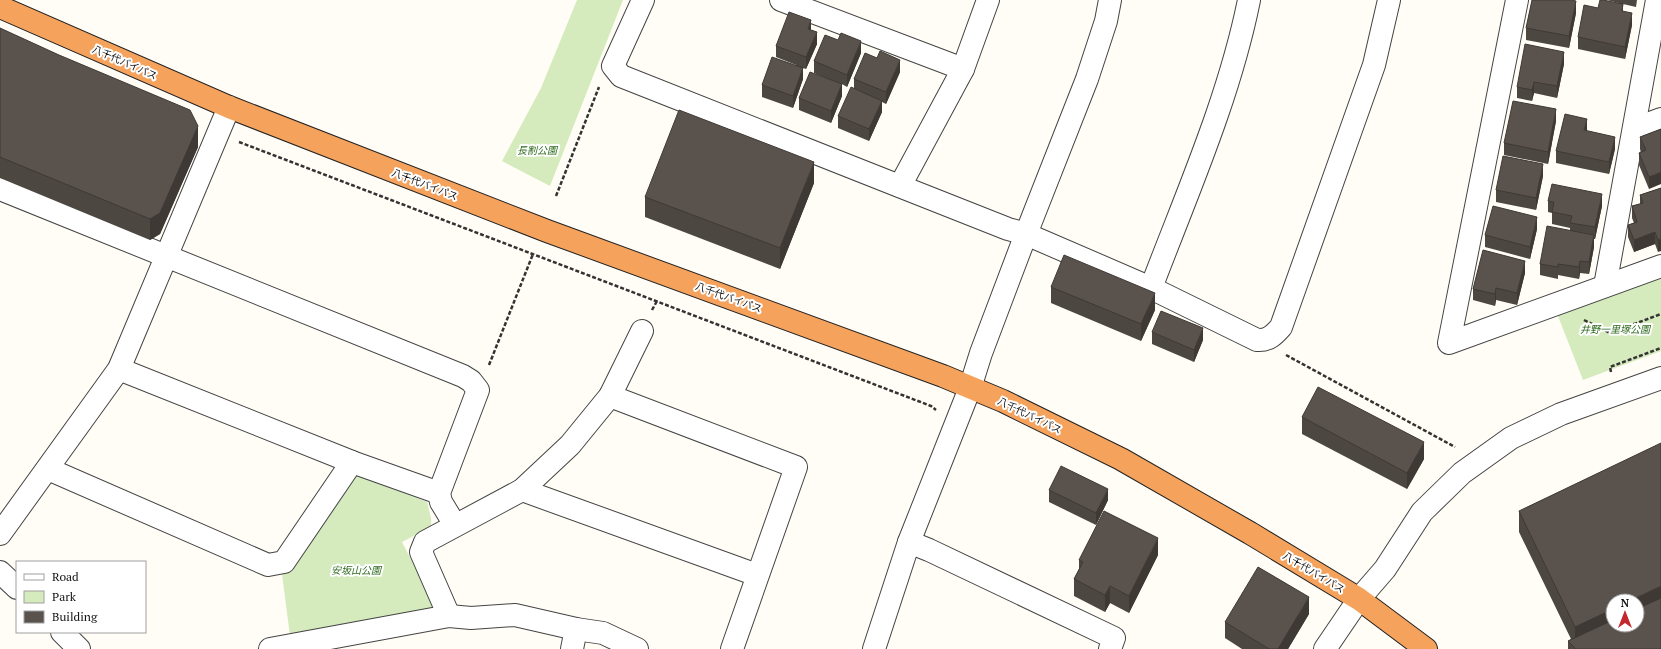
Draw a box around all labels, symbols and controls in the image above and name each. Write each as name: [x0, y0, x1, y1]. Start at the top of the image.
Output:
street label: 八千代バイパス: [90, 42, 159, 83]
park label: 長割公園: [517, 144, 559, 157]
street label: 八千代バイパス: [390, 166, 460, 203]
street label: 八千代バイパス: [694, 279, 764, 316]
park label: 井野一里塚公園: [1580, 323, 1652, 336]
street label: 八千代バイパス: [996, 394, 1064, 437]
street label: 八千代バイパス: [1280, 549, 1347, 596]
legend: [16, 561, 146, 633]
park label: 安坂山公園: [331, 564, 383, 577]
text: Road: [52, 569, 79, 584]
text: Park: [52, 589, 77, 604]
north arrow: [1605, 593, 1645, 633]
text: N: [1621, 596, 1630, 610]
text: Building: [52, 609, 98, 624]

